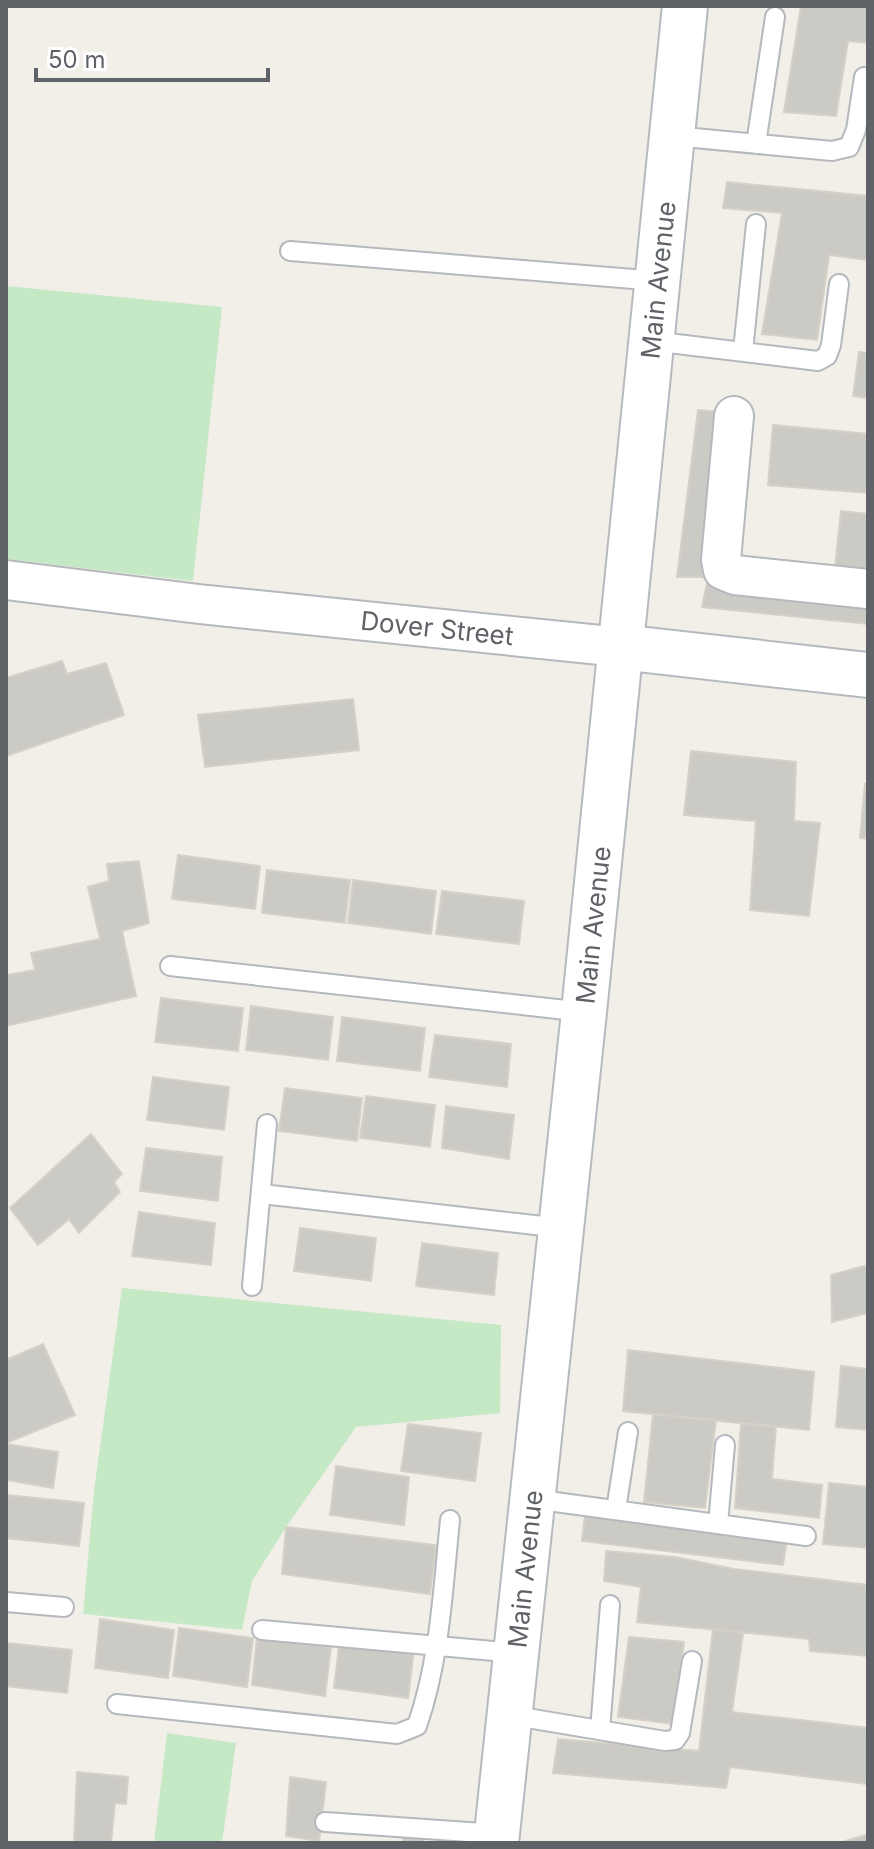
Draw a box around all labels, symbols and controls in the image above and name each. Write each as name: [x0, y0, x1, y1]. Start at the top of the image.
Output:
scale bar: [36, 32, 268, 82]
text: 50 m: [48, 45, 106, 74]
street label: Main Avenue: [634, 200, 682, 360]
street label: Dover Street: [359, 605, 515, 651]
street label: Main Avenue: [569, 845, 617, 1005]
street label: Main Avenue: [501, 1489, 549, 1649]

